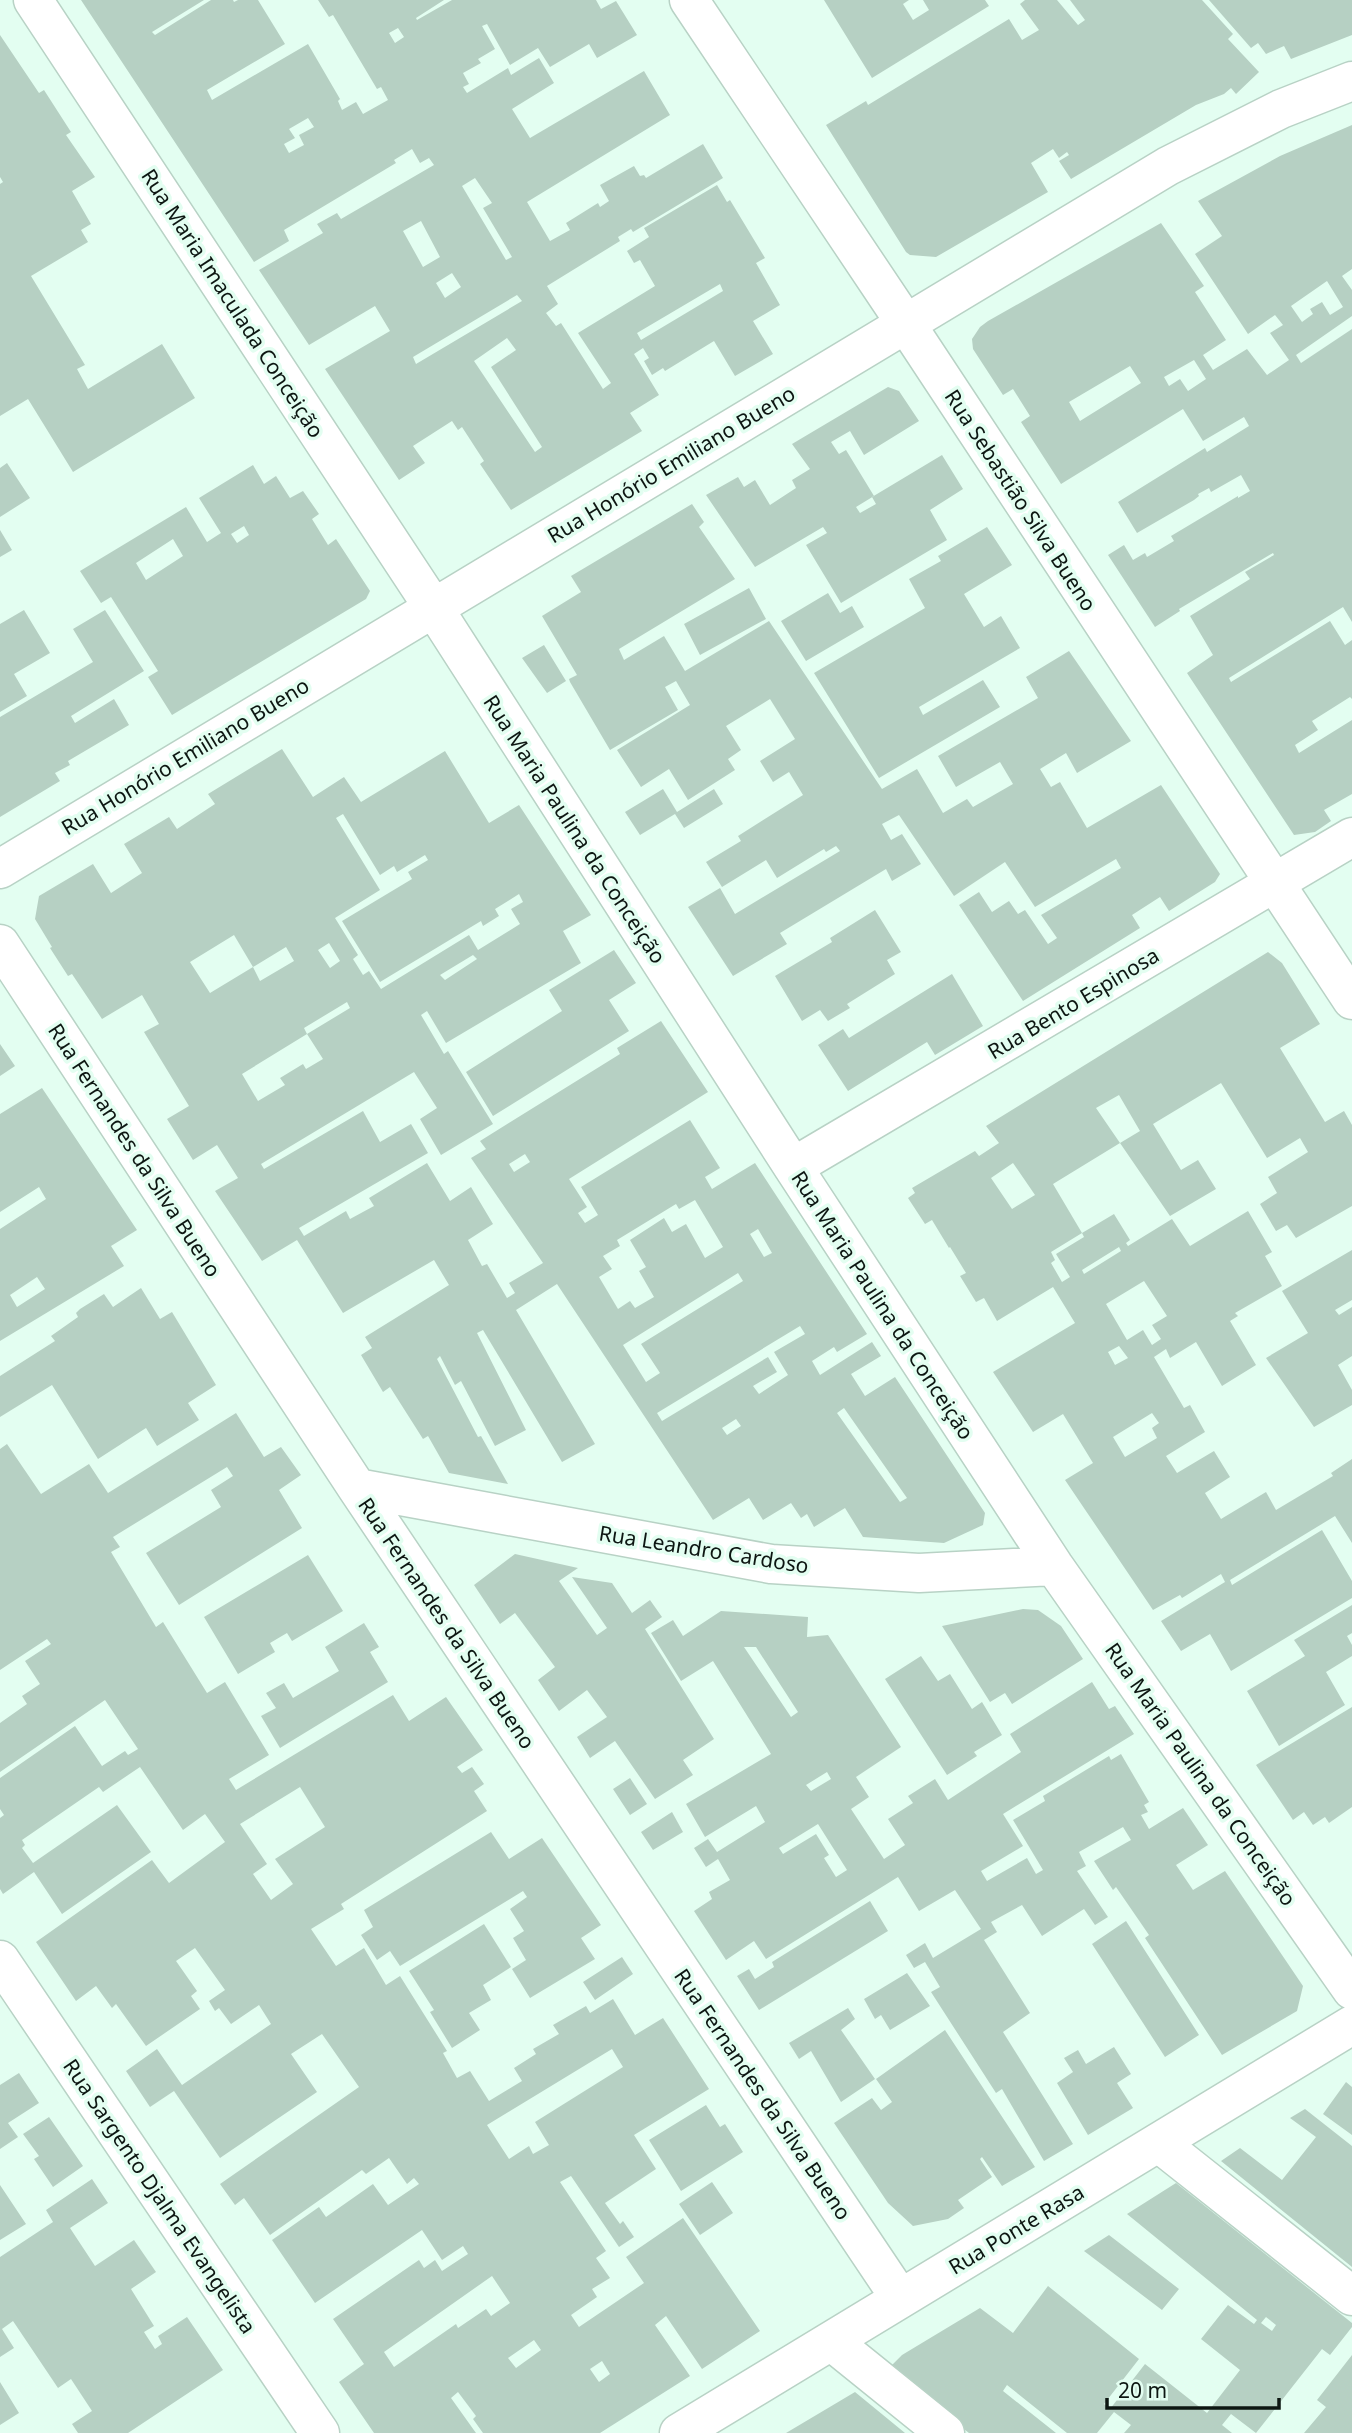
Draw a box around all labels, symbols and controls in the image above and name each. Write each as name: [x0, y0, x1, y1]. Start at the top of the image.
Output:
street label: Rua Maria Imaculada Conceição: [135, 163, 331, 443]
street label: Rua Honório Emiliano Bueno: [542, 379, 800, 549]
street label: Rua Sebastião Silva Bueno: [939, 384, 1103, 616]
street label: Rua Honório Emiliano Bueno: [56, 671, 314, 841]
street label: Rua Maria Paulina da Conceição: [477, 689, 673, 969]
street label: Rua Bento Espinosa: [982, 941, 1164, 1065]
street label: Rua Fernandes da Silva Bueno: [42, 1018, 228, 1282]
street label: Rua Maria Paulina da Conceição: [785, 1165, 981, 1445]
street label: Rua Fernandes da Silva Bueno: [352, 1492, 542, 1754]
street label: Rua Leandro Cardoso: [597, 1519, 811, 1579]
street label: Rua Maria Paulina da Conceição: [1099, 1637, 1303, 1911]
street label: Rua Fernandes da Silva Bueno: [668, 1963, 858, 2225]
street label: Rua Sargento Djalma Evangelista: [57, 2053, 263, 2339]
street label: Rua Ponte Rasa: [943, 2178, 1089, 2280]
scale bar: [1107, 2366, 1278, 2410]
text: 20 m: [1118, 2376, 1167, 2404]

